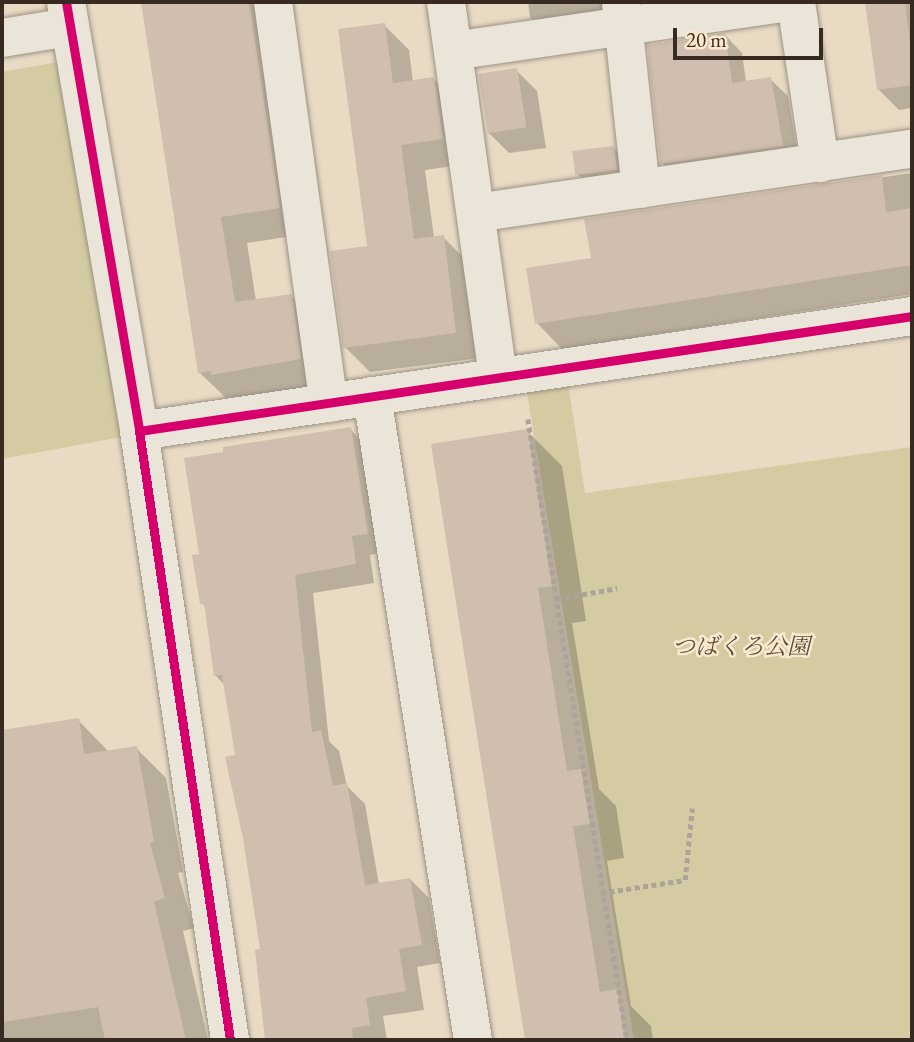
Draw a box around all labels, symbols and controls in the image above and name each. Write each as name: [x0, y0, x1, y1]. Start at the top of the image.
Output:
scale bar: [676, 14, 827, 58]
text: 20 m: [686, 26, 727, 53]
park label: つばくろ公園: [672, 632, 810, 660]

